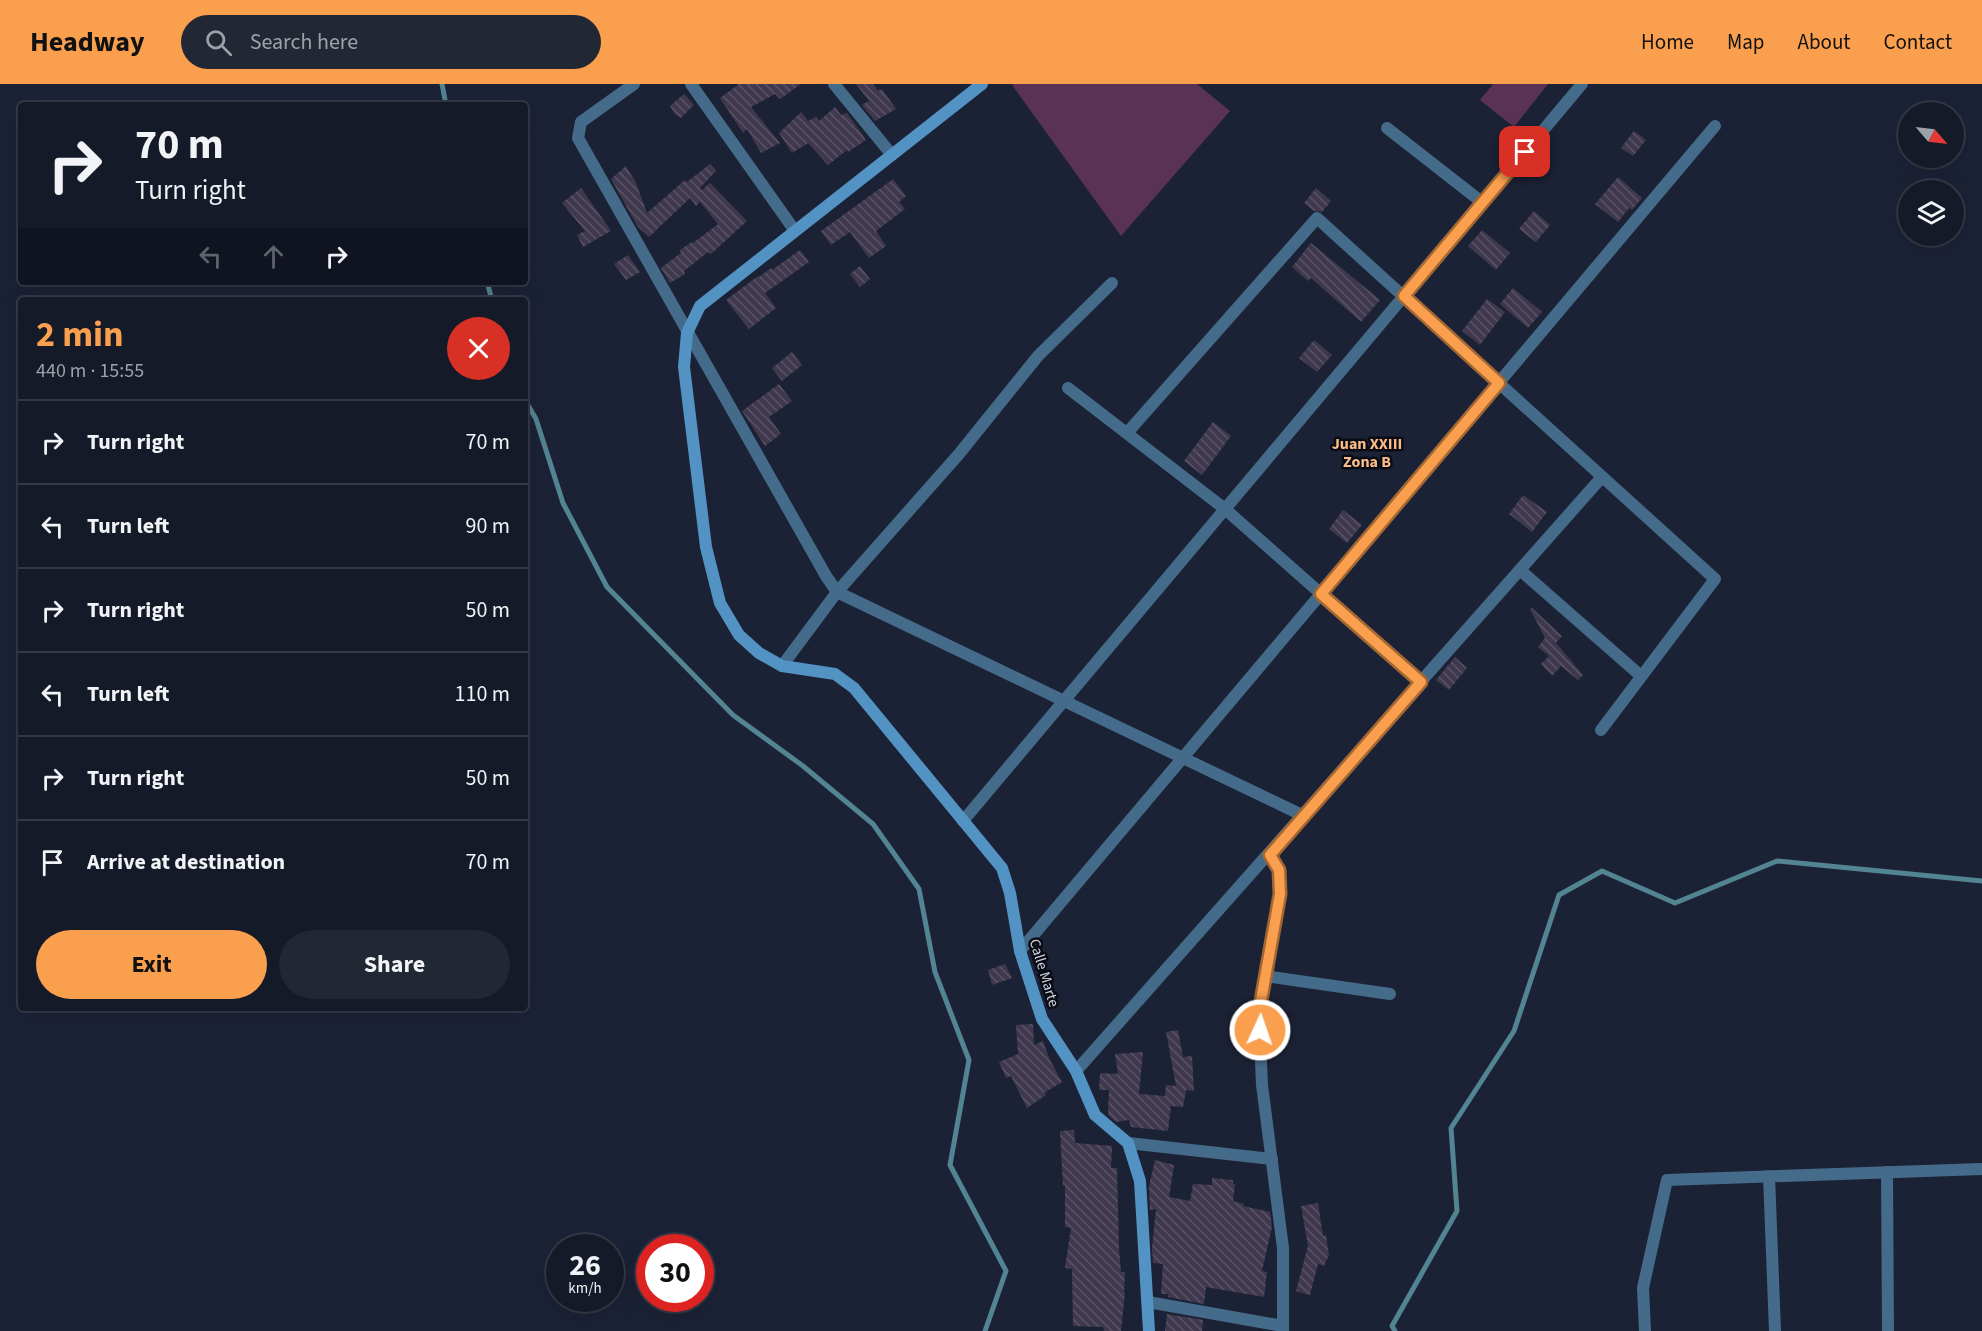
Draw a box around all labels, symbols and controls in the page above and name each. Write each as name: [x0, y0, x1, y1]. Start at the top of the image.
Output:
search box: [181, 15, 601, 69]
text: Headway: [30, 22, 145, 62]
icon: search: [202, 26, 235, 59]
text: Search here: [250, 26, 358, 58]
text: Home: [1641, 27, 1694, 57]
text: Map: [1727, 27, 1765, 57]
text: About: [1798, 27, 1850, 57]
text: Contact: [1883, 27, 1952, 57]
north arrow: [1898, 102, 1964, 168]
map controls: [1898, 102, 1964, 246]
text: 70 m: [135, 115, 224, 175]
icon: right: [36, 126, 114, 204]
pin: [1499, 126, 1550, 177]
icon: arrive: [1508, 135, 1541, 168]
text: Turn right: [135, 171, 246, 210]
button: layers: [1898, 180, 1964, 246]
icon: left: [194, 240, 227, 273]
icon: ahead: [257, 240, 290, 273]
icon: right: [320, 240, 353, 273]
text: 2 min: [36, 309, 124, 360]
button: close: [447, 317, 510, 380]
text: 440 m · 15:55: [36, 357, 144, 385]
icon: right: [36, 426, 69, 459]
text: Turn right: [87, 426, 184, 458]
text: 70 m: [465, 426, 510, 458]
district label: Juan XXIII Zona B: [1332, 433, 1402, 473]
icon: left: [36, 510, 69, 543]
text: Turn left: [87, 510, 169, 542]
text: 90 m: [465, 510, 510, 542]
icon: right: [36, 594, 69, 627]
text: Turn right: [87, 594, 184, 626]
text: 50 m: [465, 594, 510, 626]
icon: left: [36, 678, 69, 711]
text: Turn left: [87, 678, 169, 710]
text: 110 m: [455, 678, 510, 710]
icon: right: [36, 762, 69, 795]
text: Turn right: [87, 762, 184, 794]
text: 50 m: [465, 762, 510, 794]
icon: arrive: [36, 846, 69, 879]
text: Arrive at destination: [87, 846, 285, 878]
text: 70 m: [465, 846, 510, 878]
button: Exit: [36, 930, 267, 999]
button: Share: [279, 930, 510, 999]
street label: Calle Marte: [1024, 936, 1064, 1010]
position arrow: [1228, 998, 1292, 1062]
speed limit sign: 30: [636, 1234, 714, 1312]
text: 26: [569, 1244, 601, 1287]
text: km/h: [568, 1278, 602, 1299]

